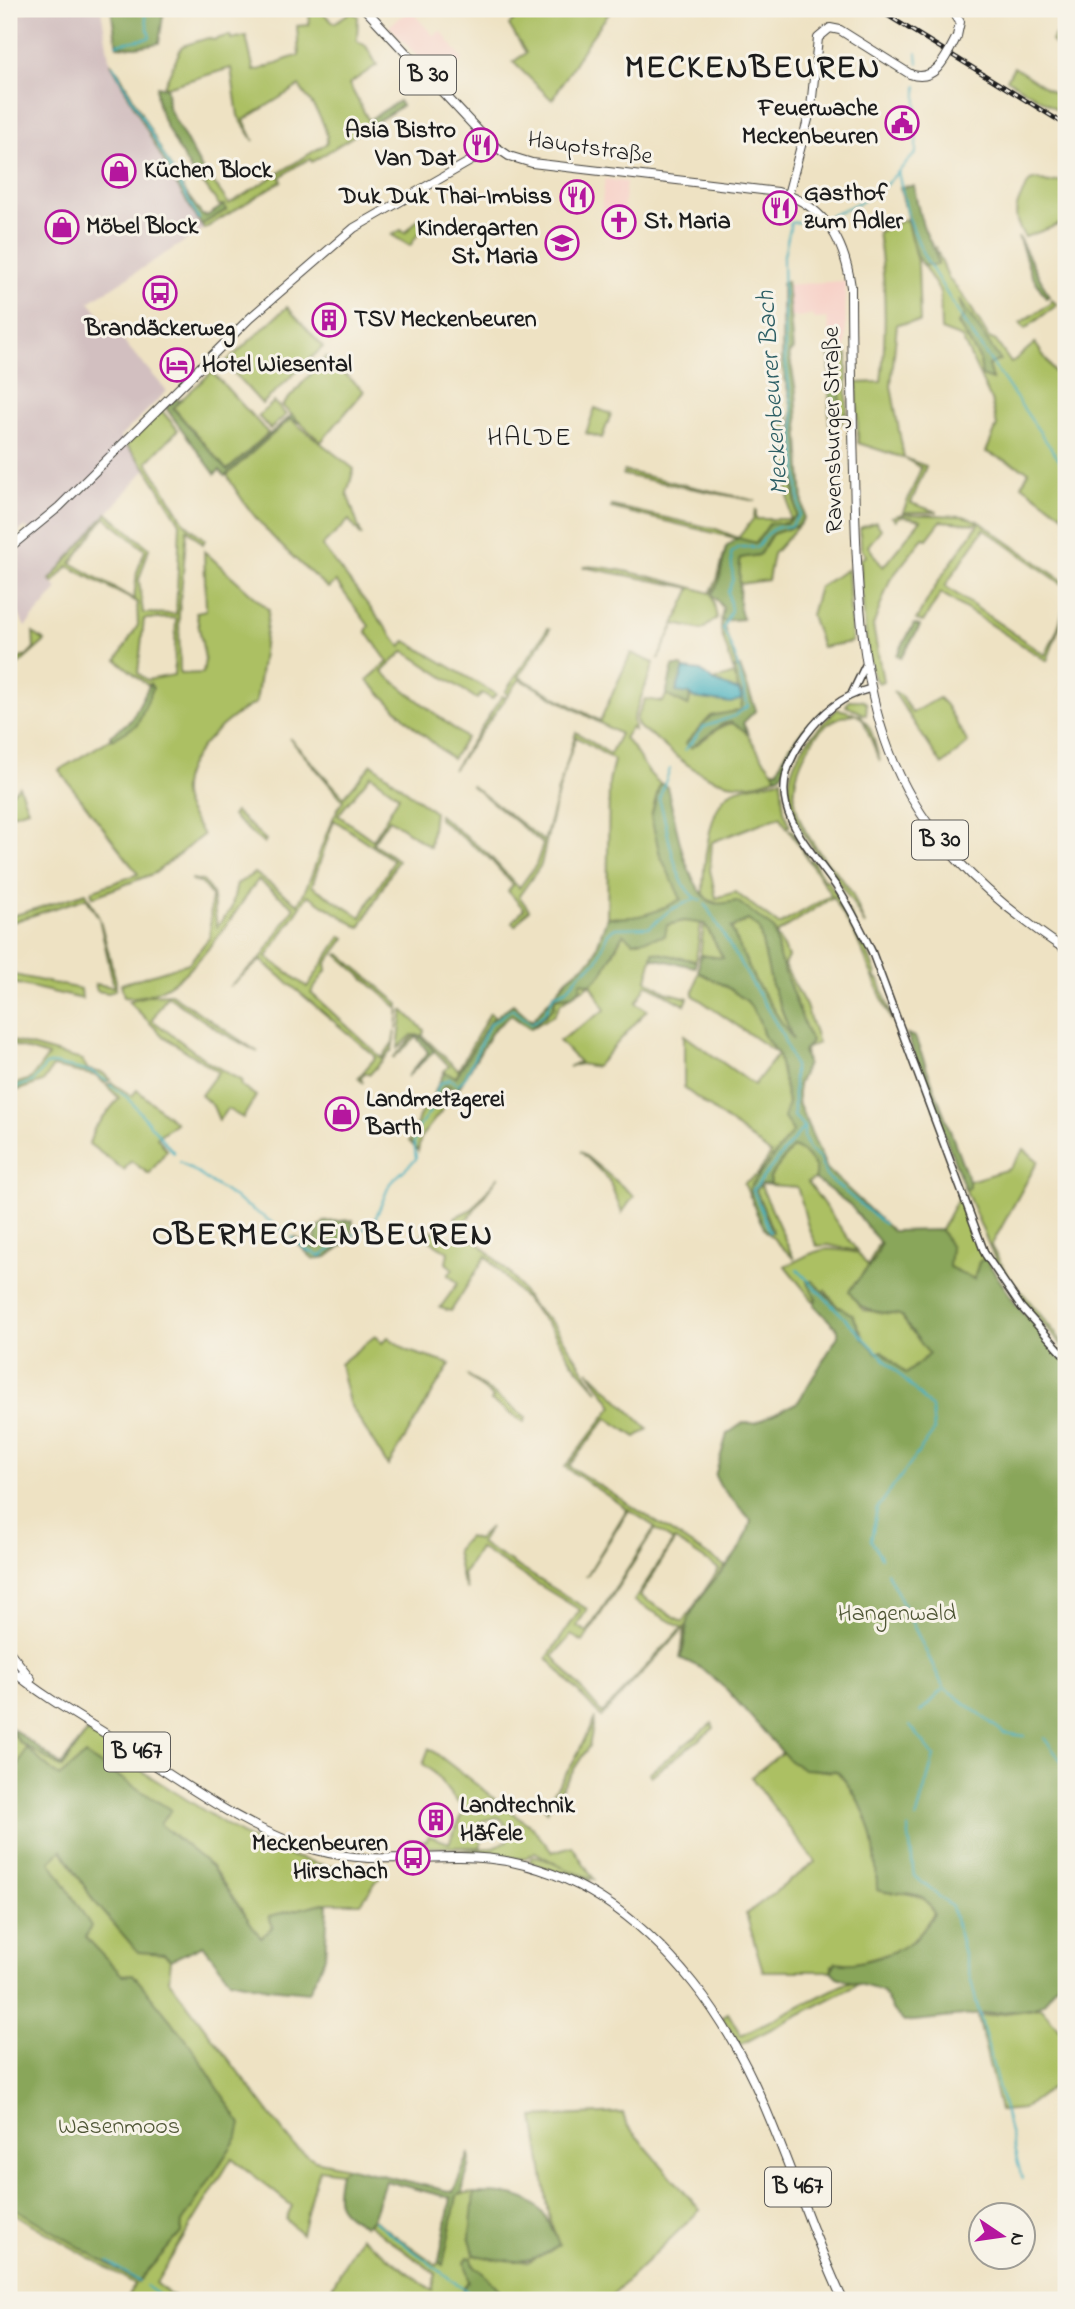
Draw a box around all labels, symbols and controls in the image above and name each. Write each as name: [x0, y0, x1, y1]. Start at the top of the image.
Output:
district label: MECKENBEUREN: [625, 46, 881, 93]
road number: B 30: [400, 55, 456, 94]
place label: Feuerwache Meckenbeuren: [742, 92, 879, 155]
public building icon: Feuerwache Meckenbeuren: [883, 104, 921, 142]
place label: Asia Bistro Van Dat: [345, 114, 457, 177]
street label: Hauptstraße: [525, 123, 655, 175]
restaurant icon: Asia Bistro Van Dat: [462, 126, 500, 164]
shop icon: Küchen Block: [100, 152, 138, 190]
place label: Küchen Block: [144, 154, 273, 189]
place label: Gasthof zum Adler: [804, 177, 903, 240]
restaurant icon: Duk Duk Thai-Imbiss: [558, 178, 596, 216]
place label: Duk Duk Thai-Imbiss: [338, 180, 552, 215]
restaurant icon: Gasthof zum Adler: [761, 189, 799, 227]
church icon: St. Maria: [600, 203, 638, 241]
place label: St. Maria: [644, 205, 731, 240]
shop icon: Möbel Block: [43, 208, 81, 246]
place label: Möbel Block: [86, 210, 199, 245]
place label: Kindergarten St. Maria: [417, 212, 538, 275]
school or university icon: Kindergarten St. Maria: [543, 224, 581, 262]
bus stop icon: Brandäckerweg: [141, 274, 179, 312]
water label: Meckenbeurer Bach: [748, 289, 800, 496]
building icon: TSV Meckenbeuren: [310, 301, 348, 339]
place label: TSV Meckenbeuren: [354, 303, 537, 338]
place label: Brandäckerweg: [84, 312, 236, 348]
street label: Ravensburger Straße: [815, 326, 853, 534]
hotel icon: Hotel Wiesental: [158, 346, 196, 384]
place label: Hotel Wiesental: [202, 348, 352, 383]
district label: HALDE: [487, 420, 573, 458]
road number: B 30: [912, 820, 968, 860]
place label: Landmetzgerei Barth: [365, 1083, 505, 1146]
shop icon: Landmetzgerei Barth: [323, 1095, 361, 1133]
district label: OBERMECKENBEUREN: [152, 1213, 494, 1260]
park label: Hangenwald: [838, 1597, 957, 1632]
road number: B 467: [104, 1732, 170, 1772]
place label: Landtechnik Häfele: [460, 1789, 575, 1852]
building icon: Landtechnik Häfele: [417, 1801, 455, 1839]
place label: Meckenbeuren Hirschach: [252, 1827, 388, 1890]
bus stop icon: Meckenbeuren Hirschach: [394, 1839, 432, 1877]
park label: Wasenmoos: [58, 2110, 180, 2145]
road number: B 467: [765, 2168, 831, 2206]
north arrow: [967, 2200, 1036, 2270]
text: N: [1001, 2230, 1031, 2249]

